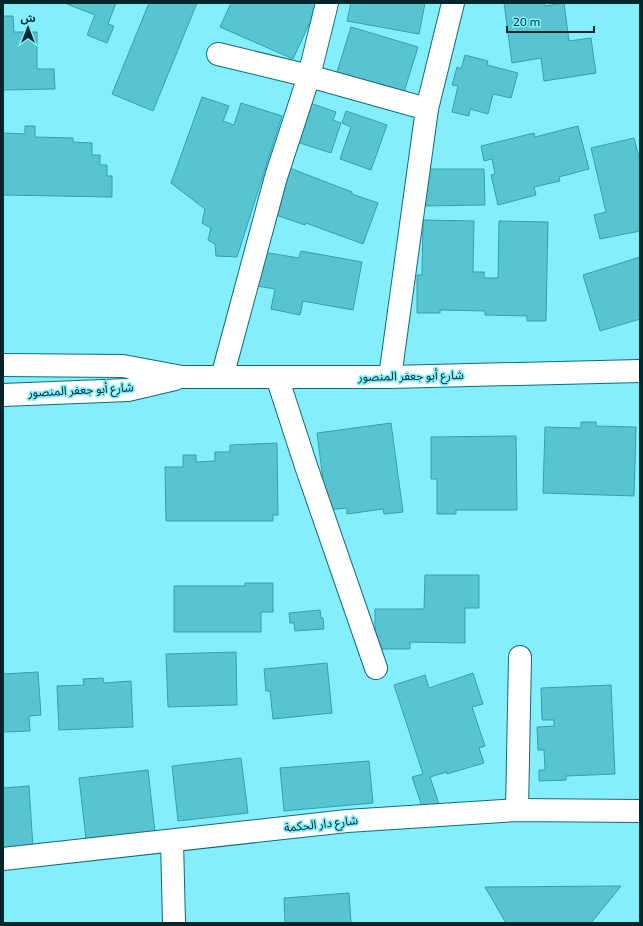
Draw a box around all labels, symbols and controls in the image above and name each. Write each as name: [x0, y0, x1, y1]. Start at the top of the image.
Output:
north arrow: [8, 8, 48, 48]
scale bar: [507, 8, 594, 34]
text: ش: [20, 11, 36, 25]
text: 20 m: [513, 14, 540, 28]
street label: شارع أبو جعفر المنصور: [357, 367, 464, 386]
street label: شارع أبو جعفر المنصور: [27, 379, 134, 402]
street label: شارع دار الحكمة: [283, 812, 359, 837]

